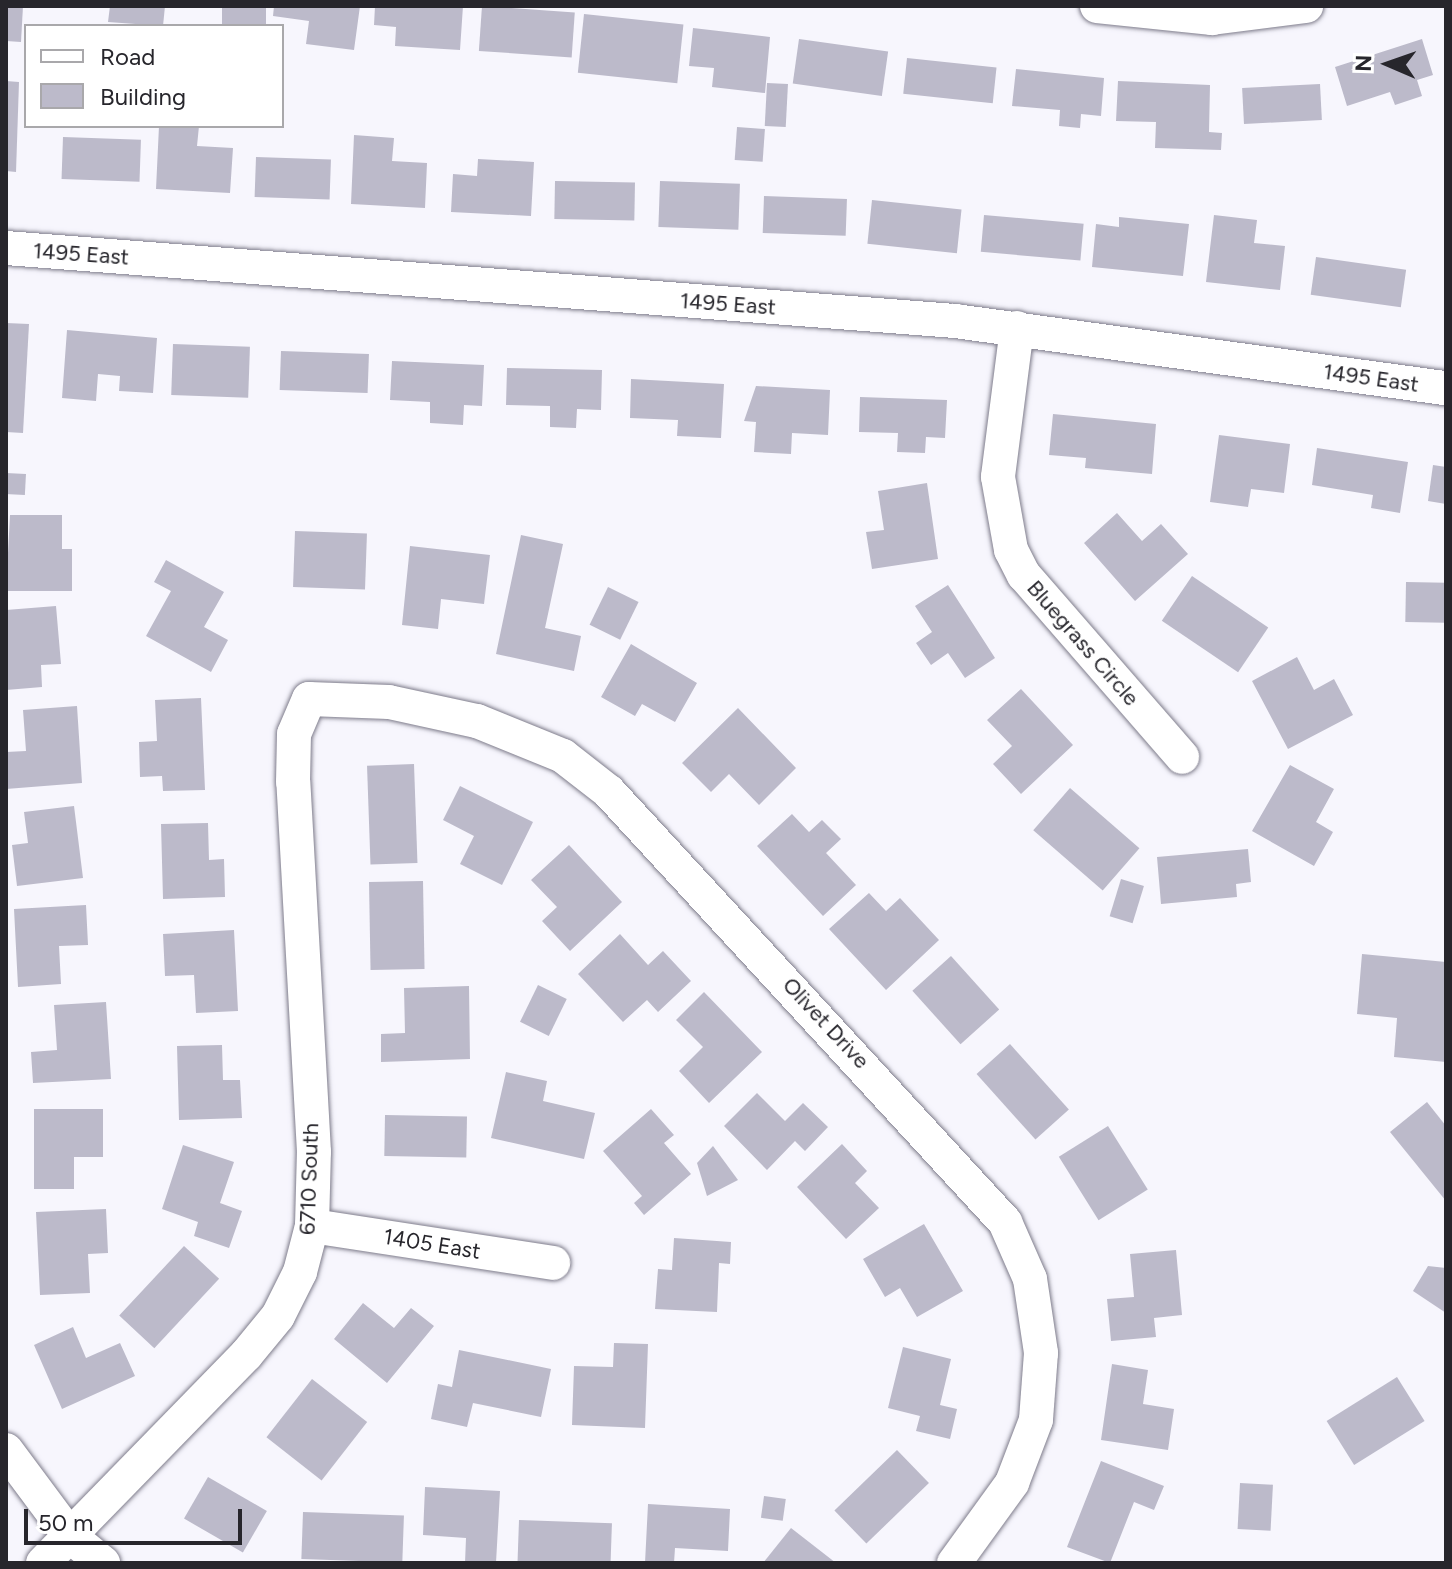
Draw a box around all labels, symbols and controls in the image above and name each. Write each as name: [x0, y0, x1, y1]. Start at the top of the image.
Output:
legend: [24, 24, 284, 128]
north arrow: [1348, 24, 1428, 104]
text: Road: [100, 42, 155, 71]
text: N: [1350, 54, 1377, 72]
text: Building: [100, 82, 186, 111]
street label: 1495 East: [32, 237, 130, 271]
street label: 1495 East: [679, 287, 777, 321]
street label: 1495 East: [1322, 358, 1420, 398]
street label: Bluegrass Circle: [1021, 575, 1145, 711]
street label: Olivet Drive: [777, 972, 875, 1074]
street label: 6710 South: [294, 1123, 324, 1235]
street label: 1405 East: [382, 1223, 482, 1265]
scale bar: [28, 1493, 246, 1543]
text: 50 m: [38, 1508, 94, 1537]

